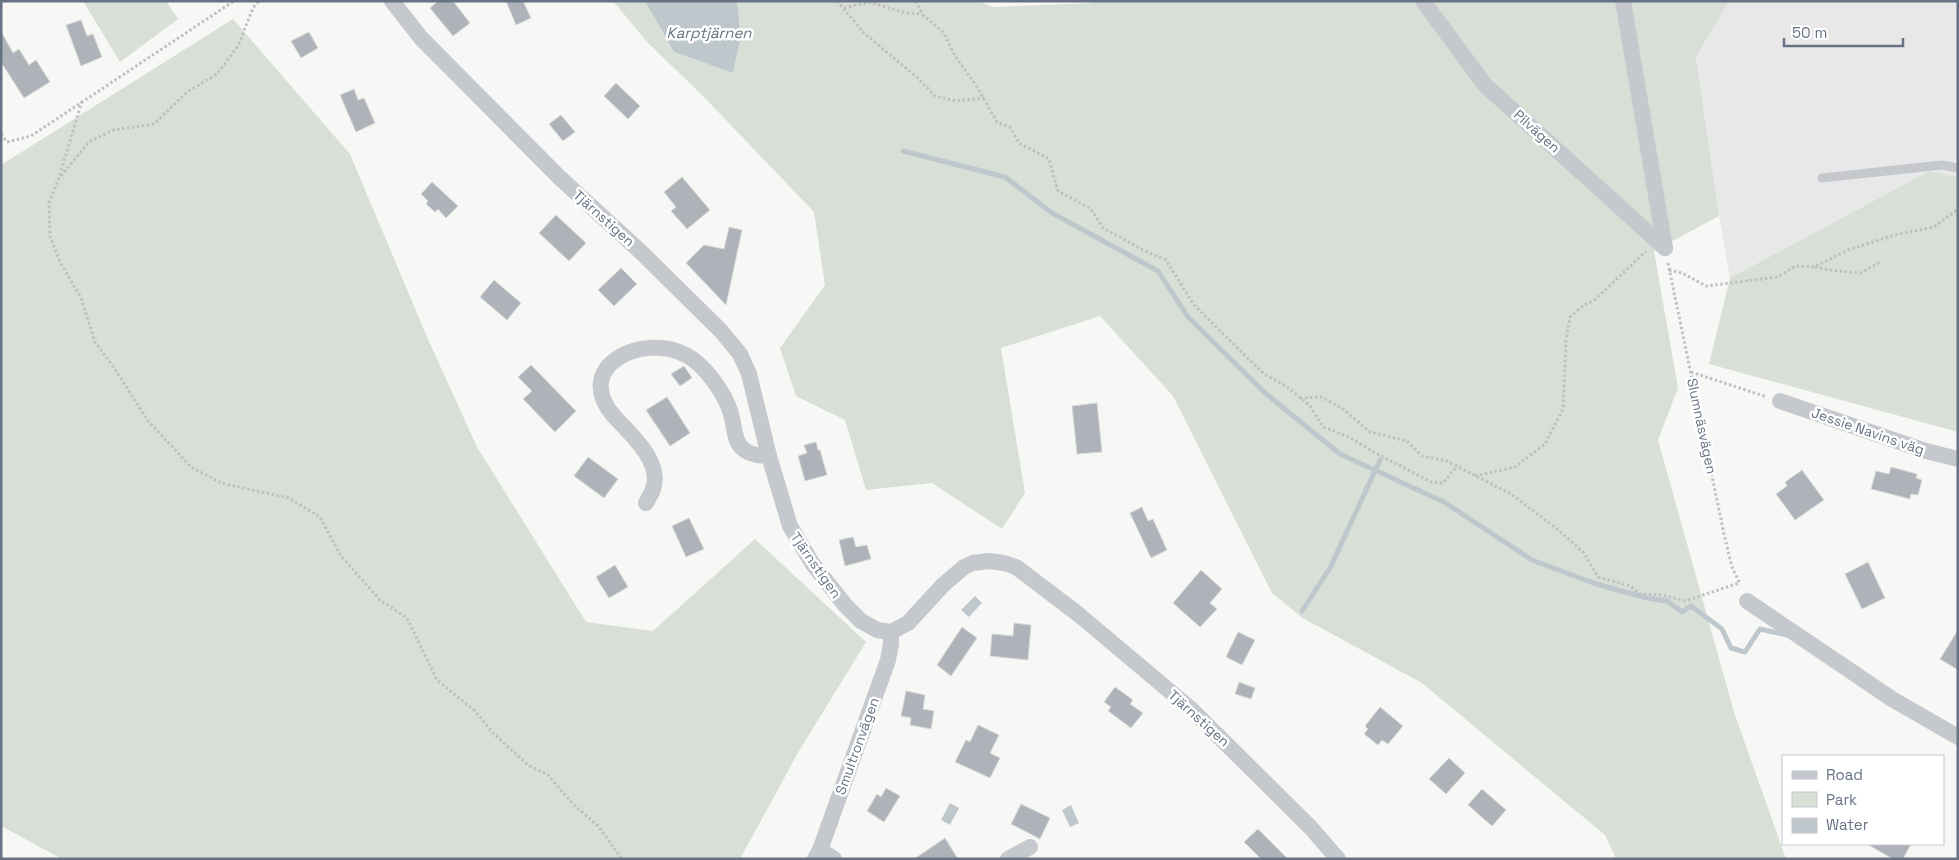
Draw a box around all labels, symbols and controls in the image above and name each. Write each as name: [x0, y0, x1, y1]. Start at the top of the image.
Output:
scale bar: [1784, 15, 1903, 47]
water label: Karptjärnen: [667, 23, 752, 42]
text: 50 m: [1792, 23, 1827, 42]
street label: Pilvägen: [1510, 105, 1564, 157]
street label: Tjärnstigen: [570, 186, 638, 250]
street label: Slumnäsvägen: [1683, 377, 1721, 475]
street label: Jessie Navins väg: [1809, 403, 1927, 459]
street label: Tjärnstigen: [787, 529, 845, 601]
street label: Tjärnstigen: [1165, 686, 1233, 750]
street label: Smultronvägen: [831, 695, 883, 797]
legend: [1782, 755, 1944, 845]
text: Road: [1826, 765, 1863, 784]
text: Park: [1826, 790, 1857, 809]
text: Water: [1826, 815, 1869, 834]

